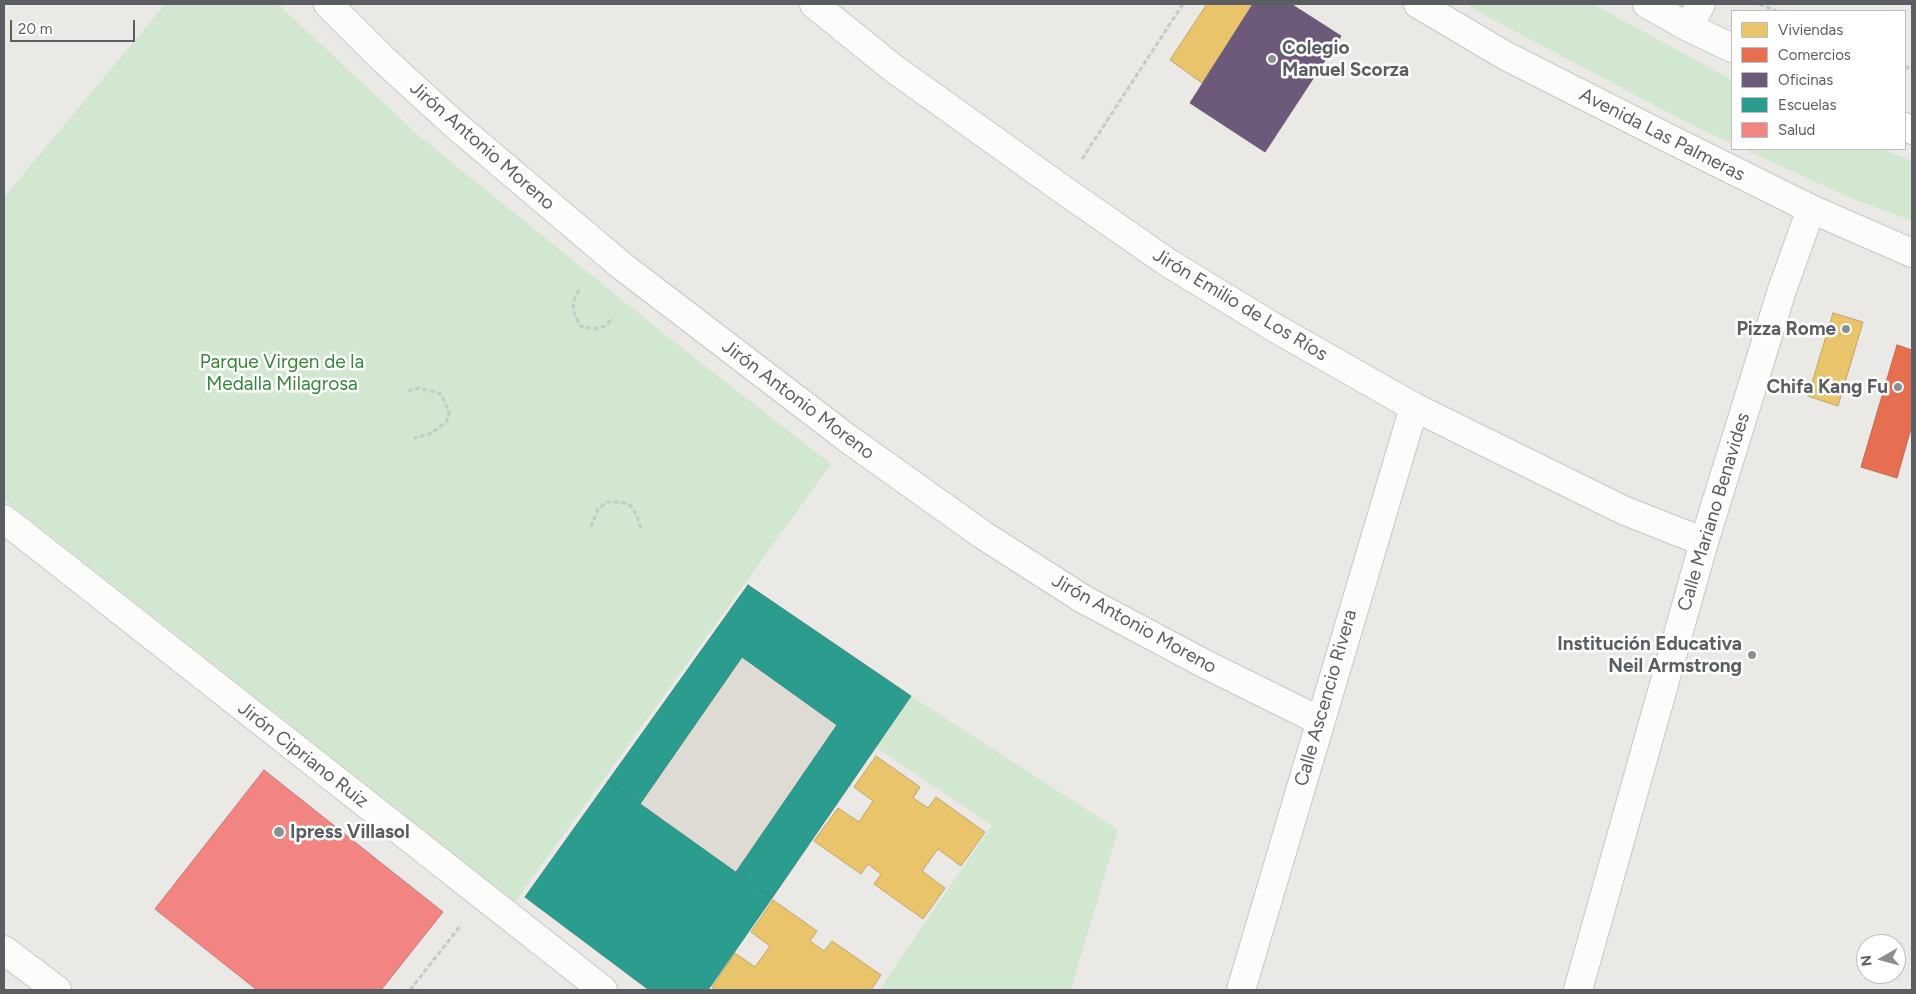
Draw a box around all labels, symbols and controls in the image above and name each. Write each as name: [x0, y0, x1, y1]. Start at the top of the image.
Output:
scale bar: [12, 10, 138, 42]
legend: [1731, 10, 1906, 150]
text: 20 m: [18, 20, 52, 38]
text: Viviendas: [1778, 21, 1843, 39]
place label: Colegio Manuel Scorza: [1282, 37, 1409, 81]
text: Comercios: [1778, 46, 1851, 64]
marker: Colegio Manuel Scorza: [1266, 53, 1278, 65]
text: Oficinas: [1778, 71, 1833, 89]
street label: Jirón Antonio Moreno: [405, 77, 559, 215]
street label: Avenida Las Palmeras: [1576, 83, 1748, 187]
text: Escuelas: [1778, 96, 1837, 114]
text: Salud: [1778, 121, 1815, 139]
street label: Jirón Emilio de Los Ríos: [1148, 244, 1332, 366]
place label: Pizza Rome: [1736, 318, 1836, 340]
marker: Pizza Rome: [1840, 323, 1852, 335]
street label: Jirón Antonio Moreno: [717, 335, 879, 465]
park label: Parque Virgen de la Medalla Milagrosa: [200, 351, 364, 395]
place label: Chifa Kang Fu: [1766, 376, 1888, 398]
marker: Chifa Kang Fu: [1892, 381, 1904, 393]
street label: Calle Mariano Benavides: [1673, 410, 1755, 614]
street label: Jirón Antonio Moreno: [1048, 569, 1220, 679]
street label: Calle Ascencio Rivera: [1290, 607, 1362, 789]
place label: Institución Educativa Neil Armstrong: [1557, 633, 1742, 677]
marker: Institución Educativa Neil Armstrong: [1746, 649, 1758, 661]
street label: Jirón Cipriano Ruiz: [233, 697, 373, 813]
place label: Ipress Villasol: [290, 821, 410, 843]
marker: Ipress Villasol: [272, 825, 286, 839]
north arrow: [1856, 934, 1906, 984]
text: N: [1858, 954, 1876, 967]

